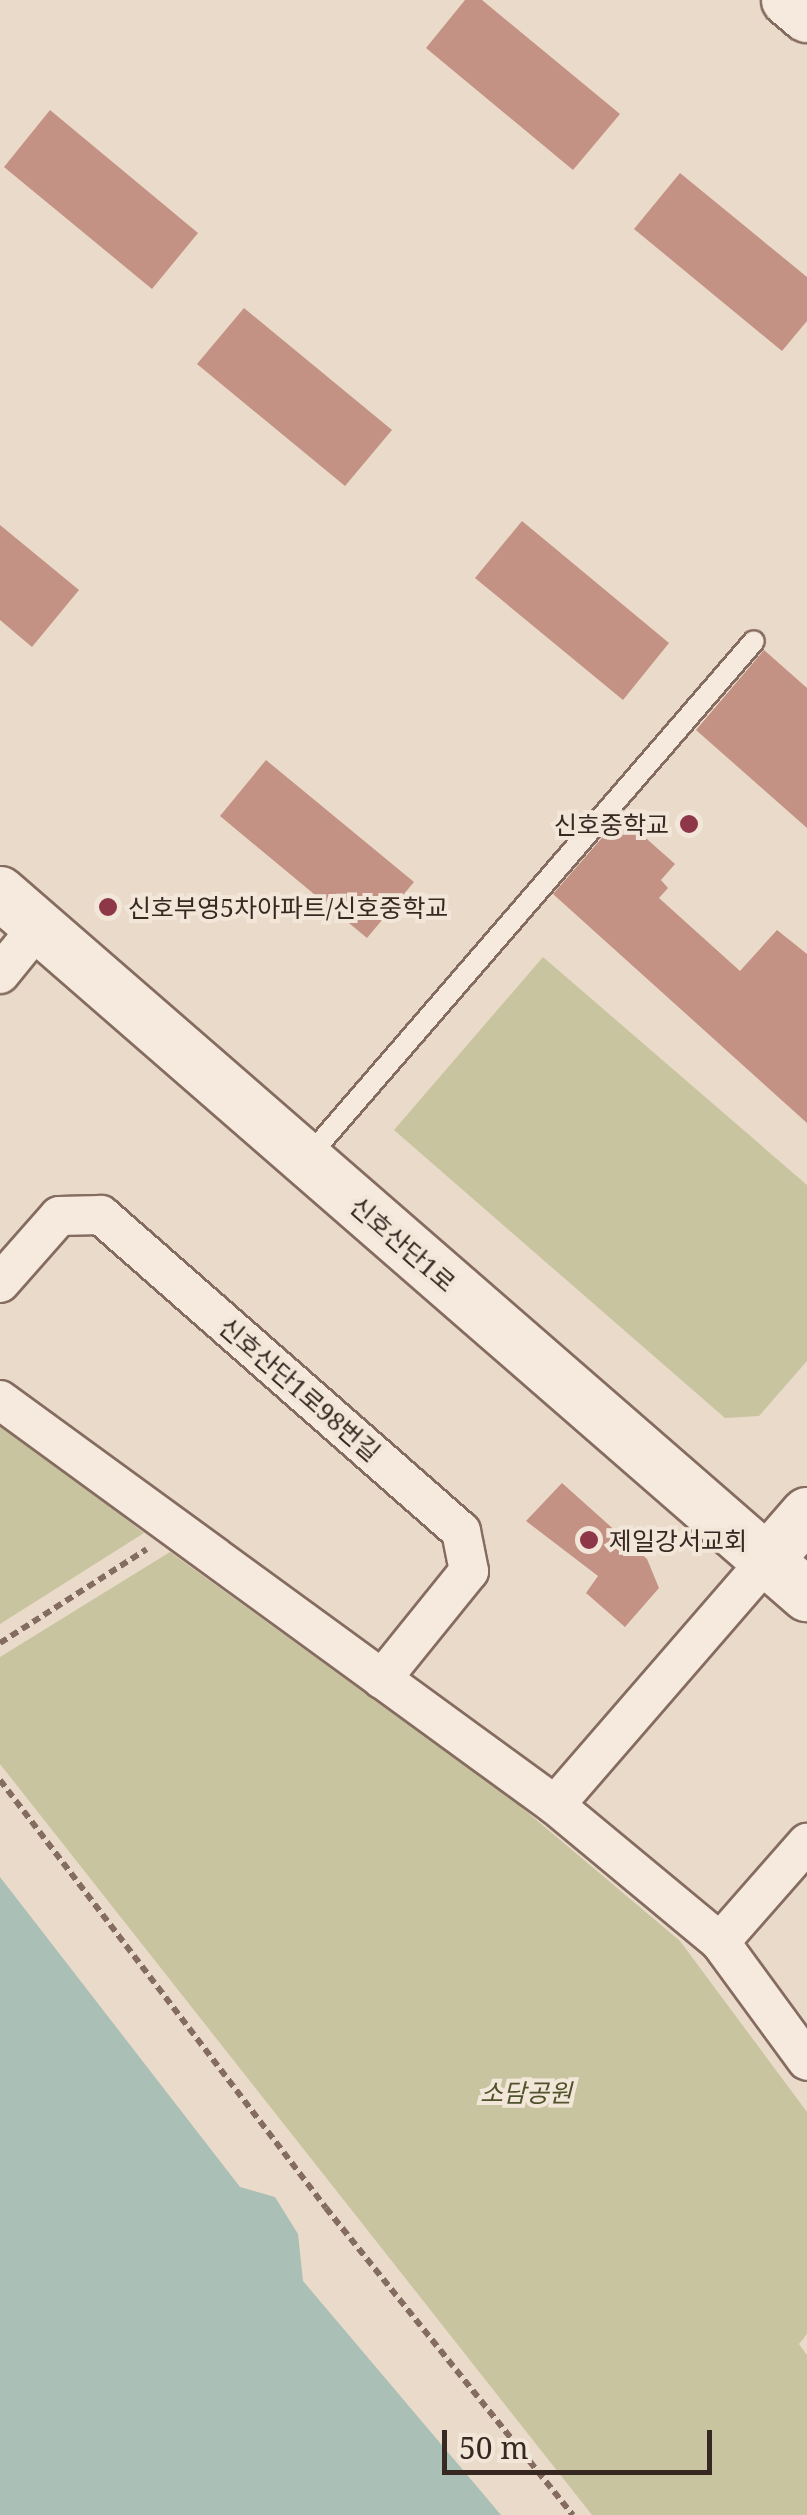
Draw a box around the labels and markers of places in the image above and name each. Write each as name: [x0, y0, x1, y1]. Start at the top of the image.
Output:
place label: 신호중학교: [554, 809, 669, 839]
marker: 신호중학교: [678, 813, 700, 835]
place label: 신호부영5차아파트/신호중학교: [128, 892, 448, 922]
marker: 신호부영5차아파트/신호중학교: [97, 896, 119, 918]
place label: 제일강서교회: [609, 1525, 747, 1555]
marker: 제일강서교회: [578, 1529, 600, 1551]

